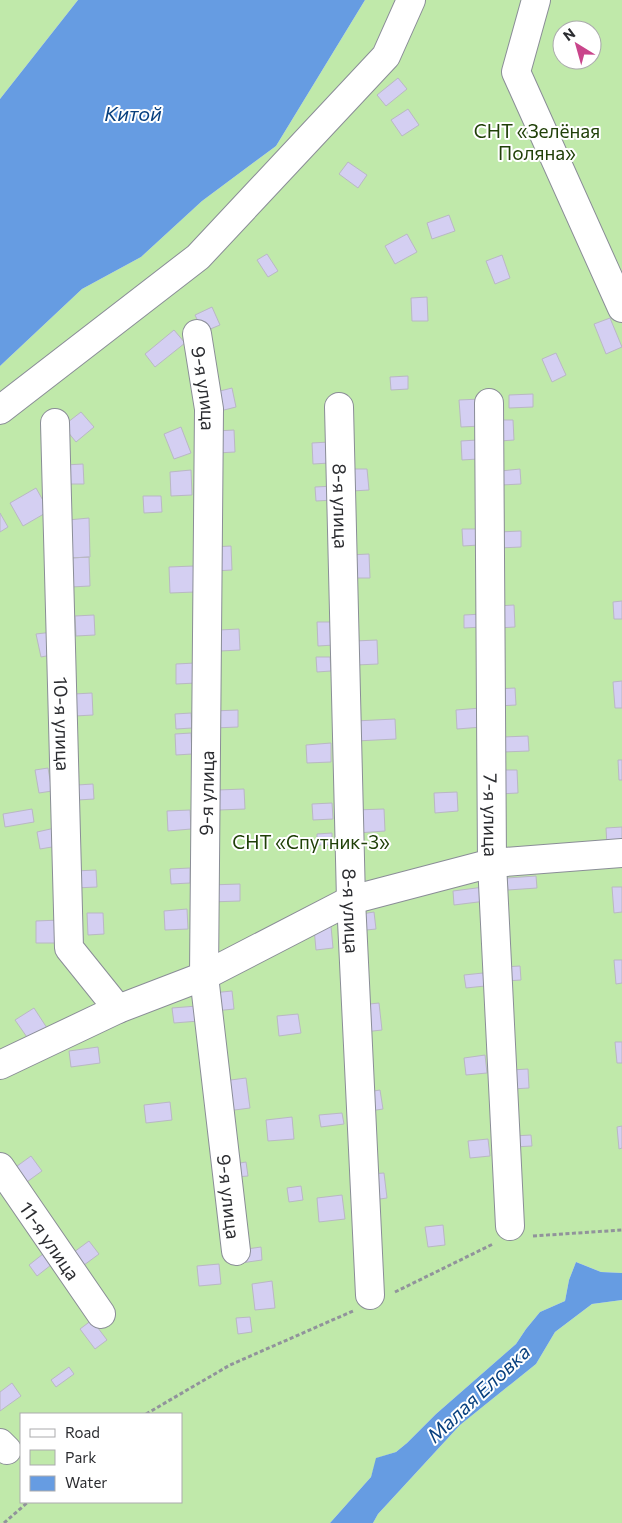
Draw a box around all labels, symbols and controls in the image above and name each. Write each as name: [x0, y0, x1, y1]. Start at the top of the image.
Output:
north arrow: [552, 20, 602, 70]
text: N: [560, 24, 578, 44]
water label: Китой: [104, 101, 162, 125]
park label: СНТ «Зелёная Поляна»: [474, 119, 600, 164]
street label: 9-я улица: [188, 344, 220, 431]
street label: 8-я улица: [329, 463, 354, 549]
street label: 10-я улица: [50, 676, 76, 771]
street label: 9-я улица: [194, 750, 218, 836]
street label: 7-я улица: [480, 773, 503, 857]
park label: СНТ «Спутник-3»: [232, 830, 390, 853]
street label: 8-я улица: [339, 868, 365, 954]
street label: 9-я улица: [213, 1153, 246, 1240]
street label: 11-я улица: [15, 1197, 85, 1284]
water label: Малая Еловка: [421, 1339, 535, 1447]
legend: [20, 1413, 182, 1503]
text: Road: [65, 1423, 100, 1441]
text: Park: [65, 1448, 96, 1466]
text: Water: [65, 1473, 107, 1491]

